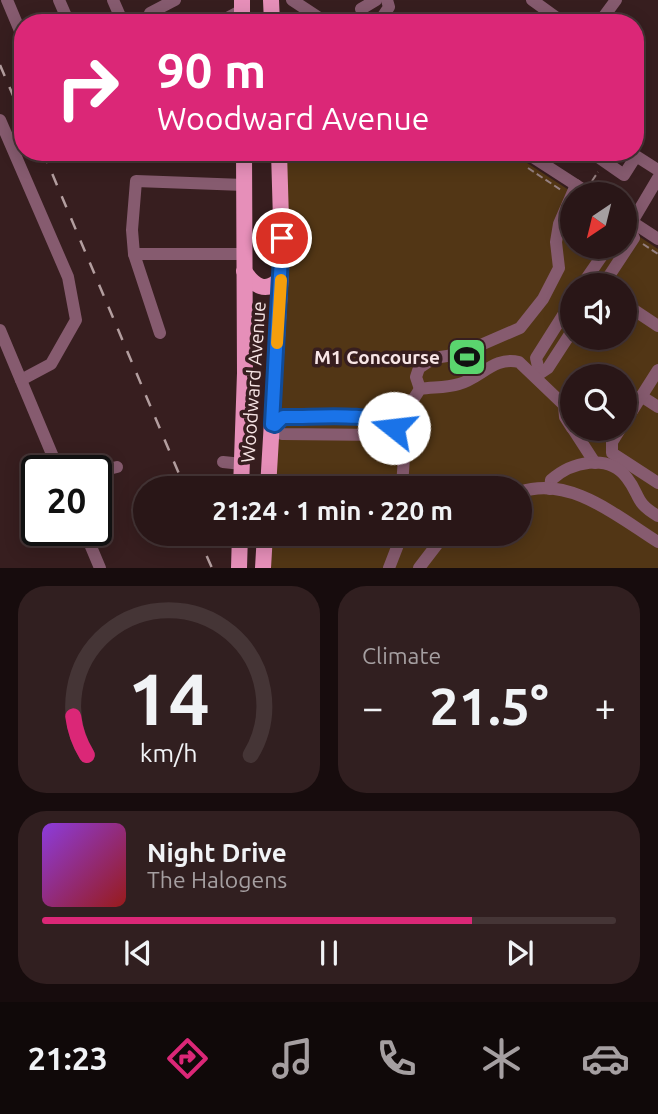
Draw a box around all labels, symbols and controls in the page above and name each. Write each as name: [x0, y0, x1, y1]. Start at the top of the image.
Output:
icon: right: [42, 42, 133, 133]
text: 90 m: [157, 42, 266, 97]
text: Woodward Avenue: [157, 100, 429, 136]
north arrow: [560, 182, 637, 259]
map controls: [560, 182, 637, 441]
pin: [252, 208, 312, 268]
icon: arrive: [263, 219, 301, 257]
button: sound: [560, 273, 637, 350]
street label: Woodward Avenue: [236, 301, 270, 463]
sports icon: M1 Concourse: [446, 336, 488, 378]
place label: M1 Concourse: [314, 346, 440, 368]
button: search: [560, 364, 637, 441]
position arrow: [357, 391, 431, 465]
speed limit sign: 20: [21, 455, 112, 546]
text: 21:24 · 1 min · 220 m: [212, 496, 453, 525]
text: Climate: [362, 643, 441, 668]
text: 14: [128, 658, 210, 740]
text: 21.5°: [429, 677, 549, 735]
text: −: [362, 686, 383, 728]
text: +: [595, 686, 616, 728]
text: km/h: [140, 739, 198, 767]
text: Night Drive: [147, 838, 287, 867]
text: The Halogens: [147, 867, 287, 892]
icon: previous: [119, 934, 157, 972]
icon: pause: [310, 934, 348, 972]
icon: next: [501, 934, 539, 972]
icon: directions: [163, 1034, 212, 1083]
icon: music: [268, 1034, 317, 1083]
icon: phone: [372, 1034, 421, 1083]
icon: climate: [477, 1034, 526, 1083]
icon: car: [581, 1034, 630, 1083]
text: 21:23: [28, 1040, 108, 1076]

